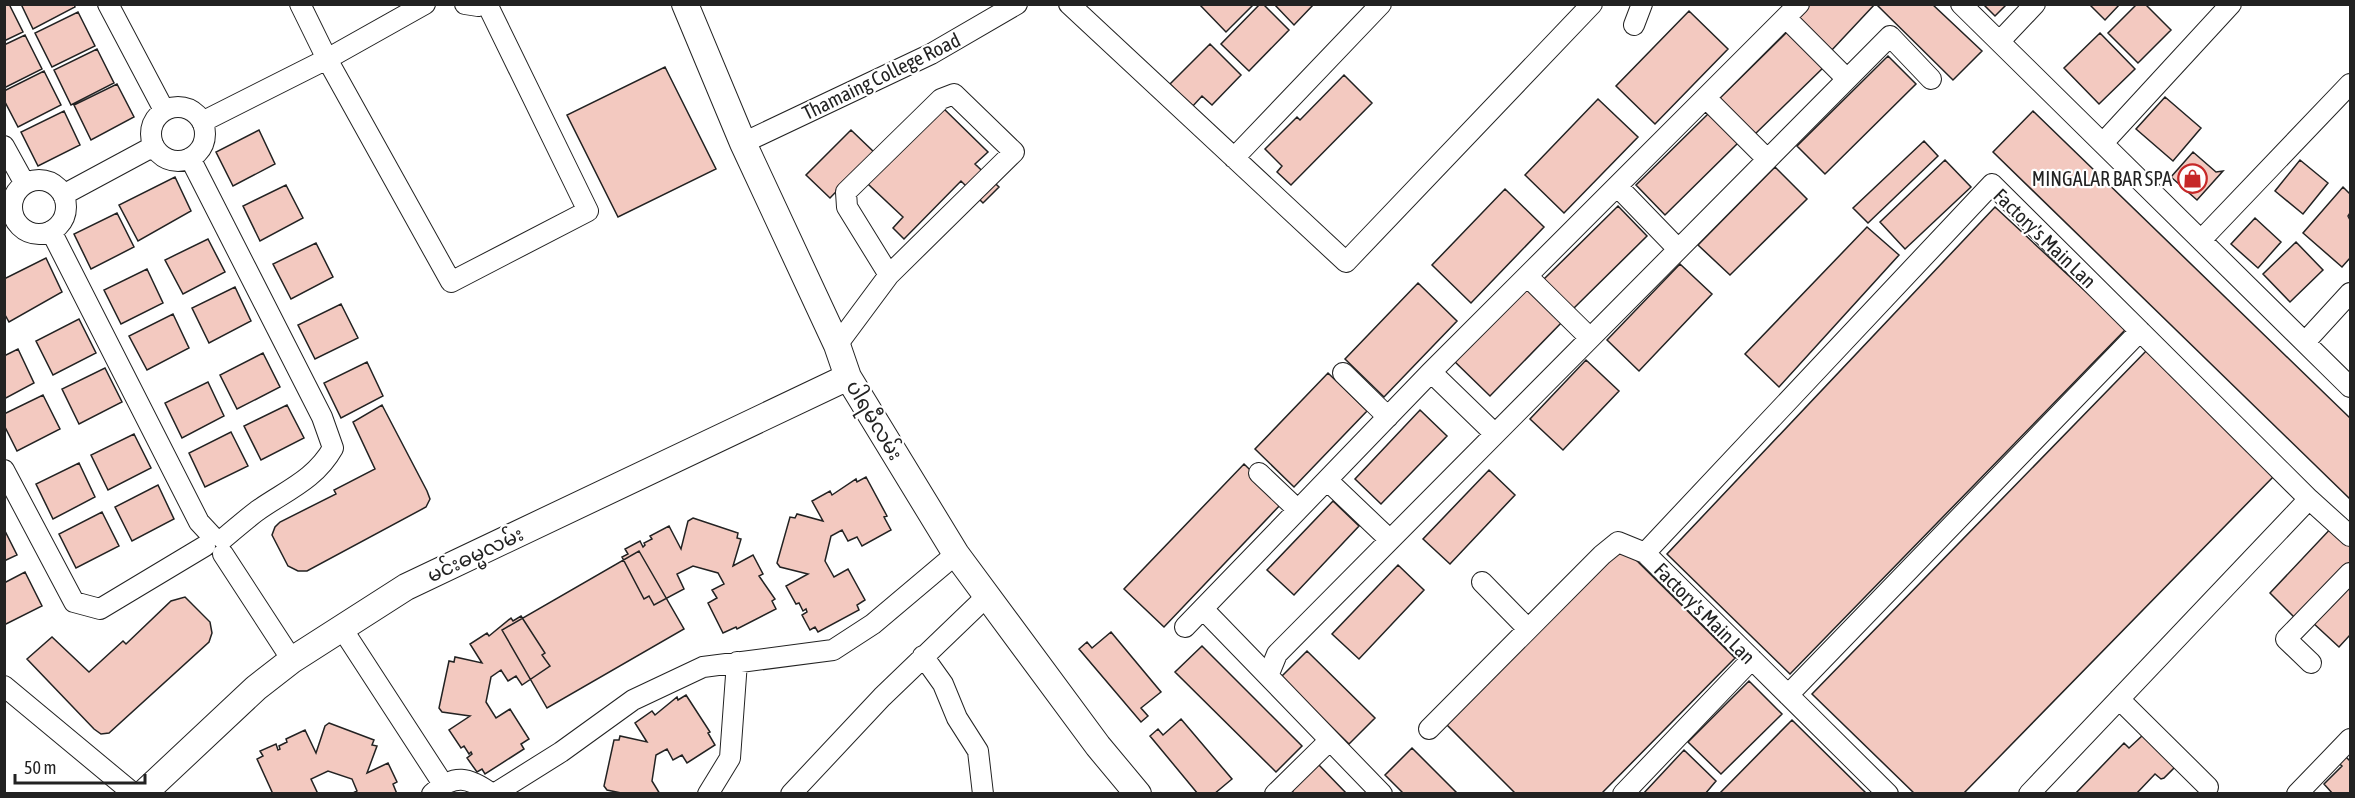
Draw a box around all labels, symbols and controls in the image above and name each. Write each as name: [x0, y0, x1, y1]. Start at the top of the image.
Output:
street label: Thamaing College Road: [798, 28, 964, 124]
shop icon: MINGALAR BAR SPA: [2177, 162, 2209, 194]
place label: MINGALAR BAR SPA: [2032, 167, 2172, 190]
street label: Factory's Main Lan: [1989, 184, 2101, 292]
street label: ပါရမီလမ်း: [838, 375, 910, 467]
street label: မင်းဓမ္မလမ်း: [422, 520, 529, 591]
street label: Factory's Main Lan: [1650, 558, 1760, 668]
scale bar: [15, 747, 146, 785]
text: 50 m: [24, 757, 56, 778]

